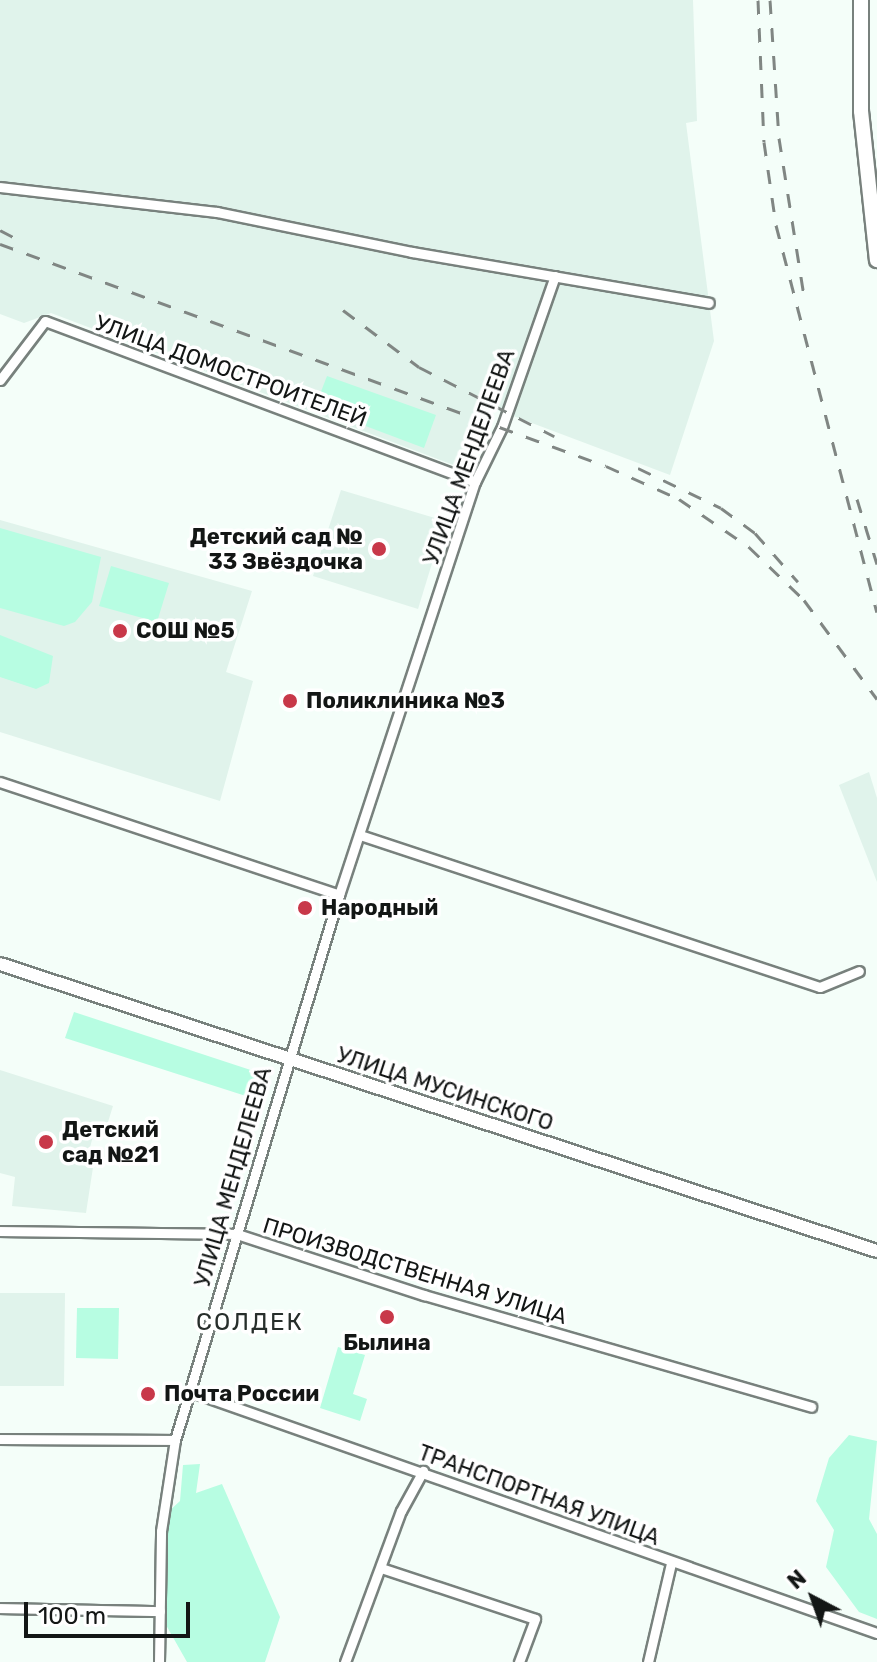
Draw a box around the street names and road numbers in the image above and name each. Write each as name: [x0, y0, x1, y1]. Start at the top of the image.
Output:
street label: УЛИЦА ДОМОСТРОИТЕЛЕЙ: [92, 309, 370, 433]
street label: УЛИЦА МЕНДЕЛЕЕВА: [418, 346, 520, 568]
street label: УЛИЦА МУСИНСКОГО: [333, 1041, 557, 1137]
street label: УЛИЦА МЕНДЕЛЕЕВА: [189, 1064, 277, 1290]
street label: ПРОИЗВОДСТВЕННАЯ УЛИЦА: [260, 1212, 570, 1330]
street label: ТРАНСПОРТНАЯ УЛИЦА: [415, 1439, 663, 1551]

